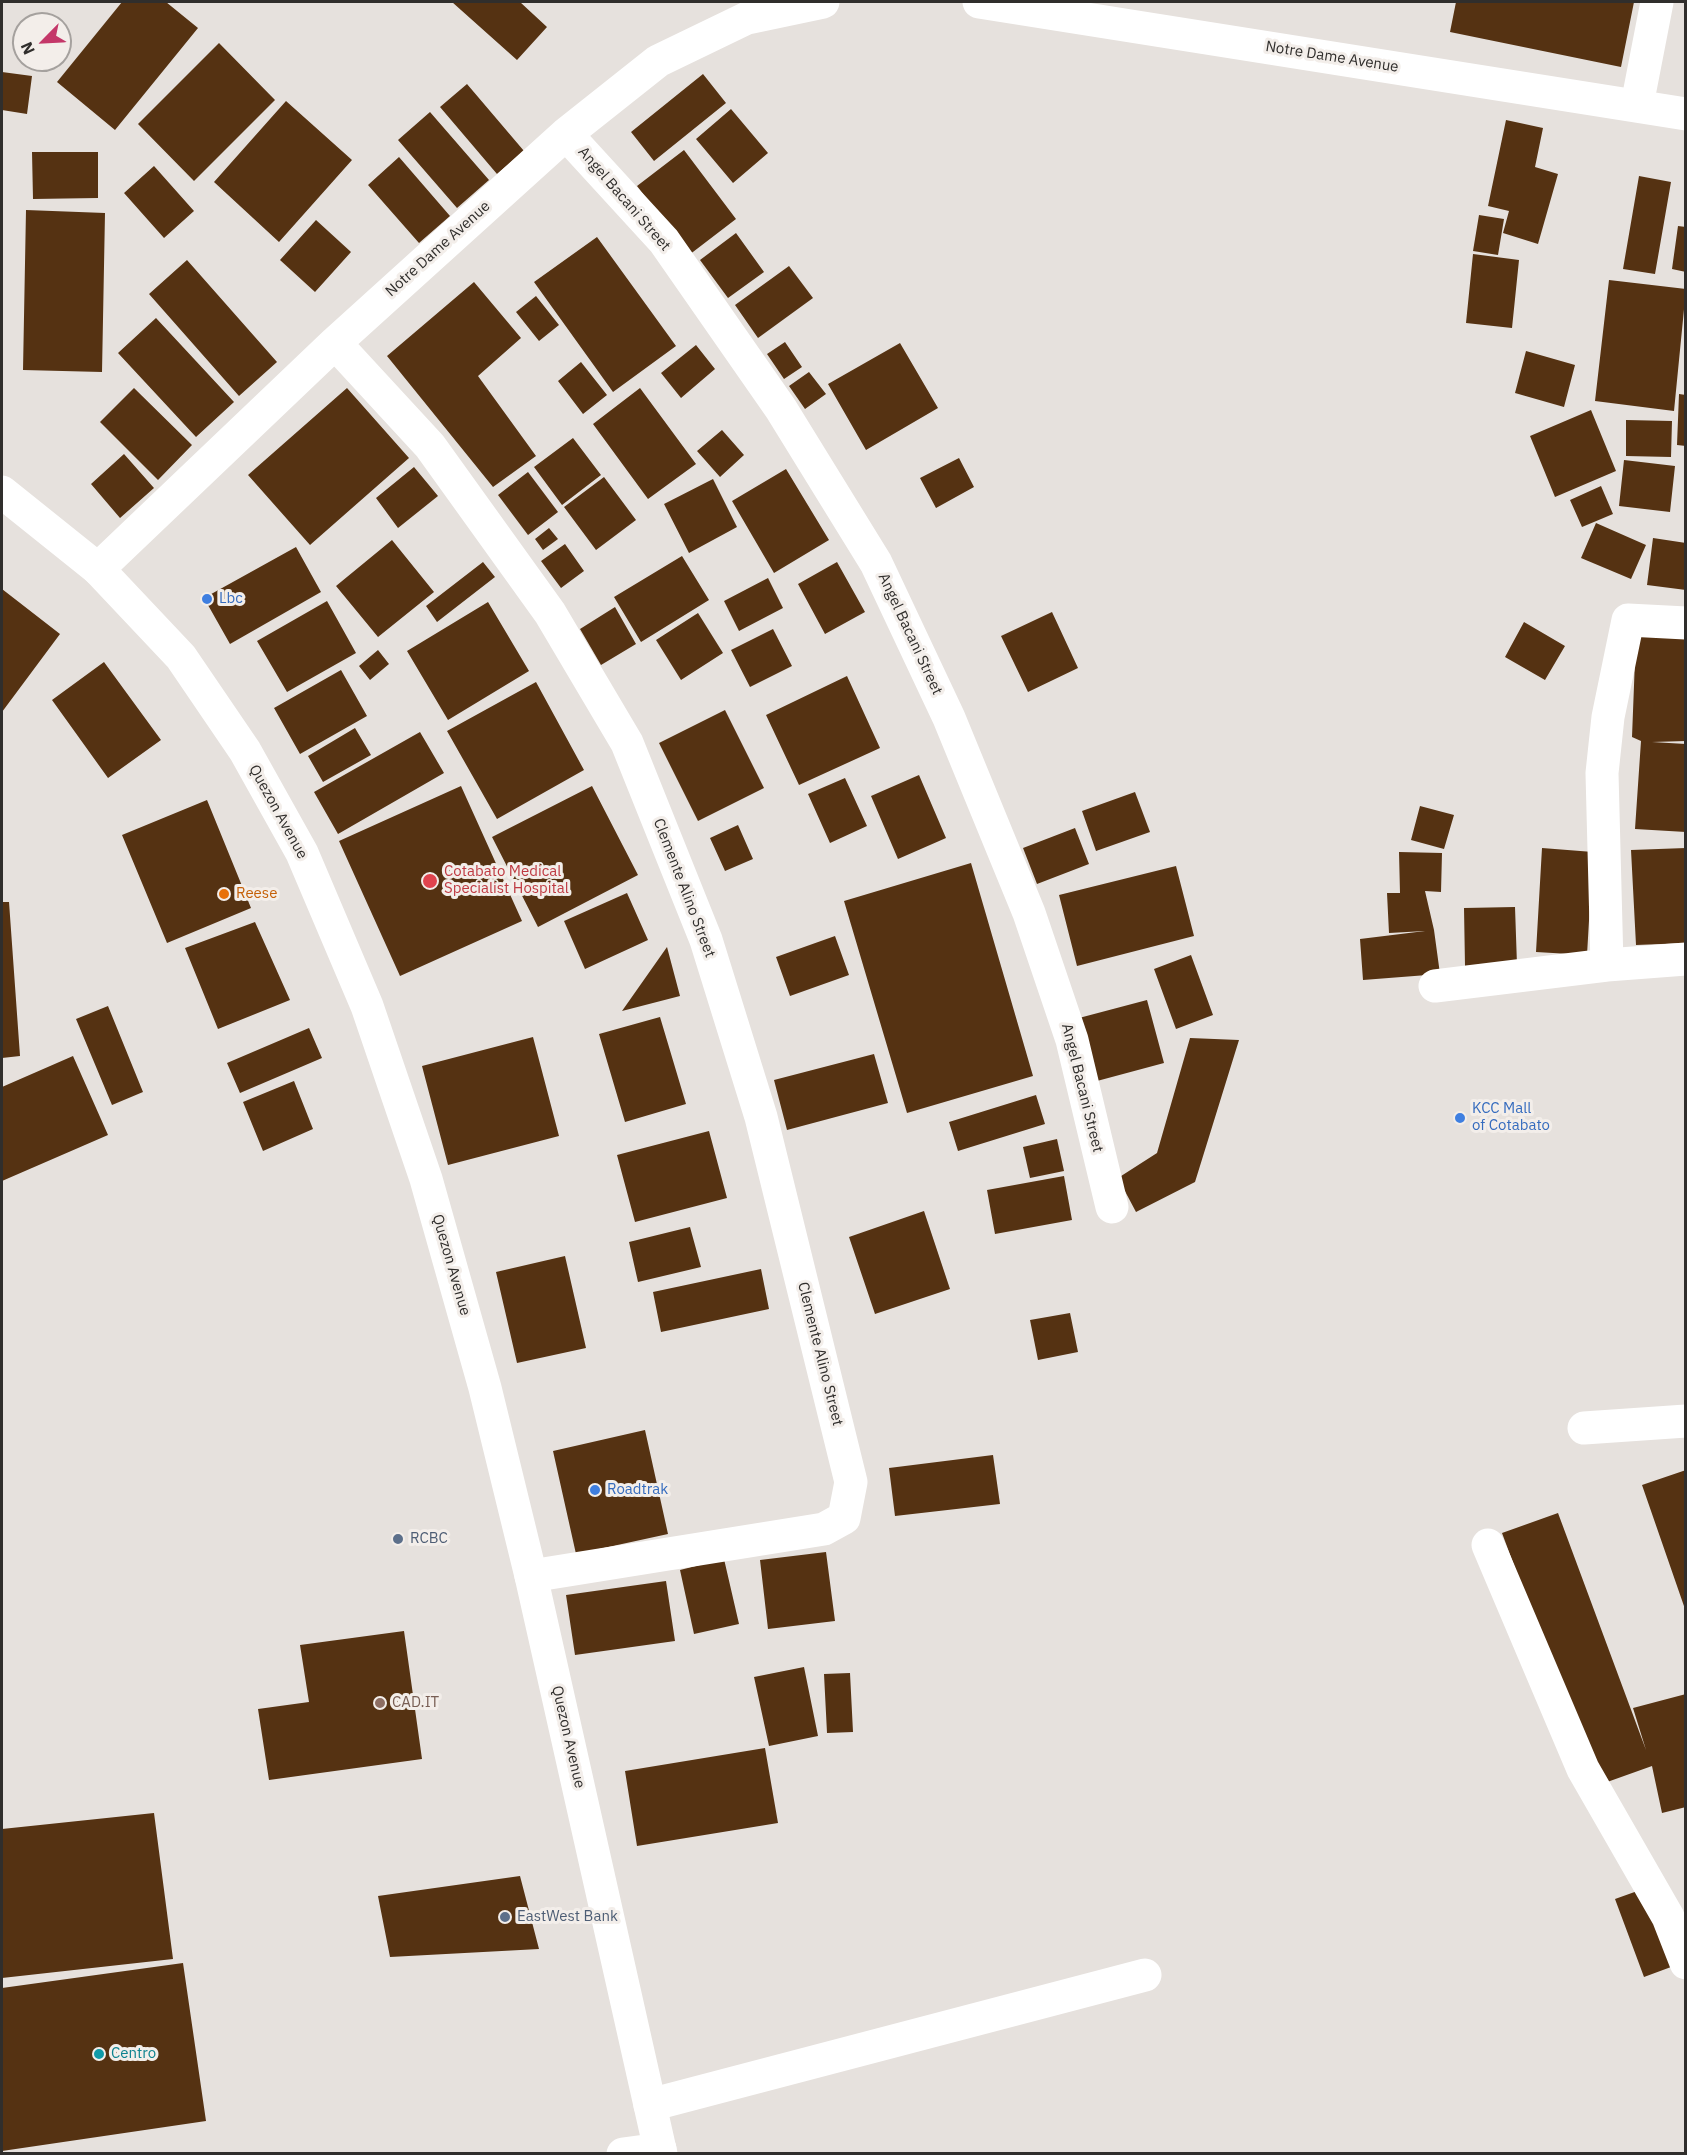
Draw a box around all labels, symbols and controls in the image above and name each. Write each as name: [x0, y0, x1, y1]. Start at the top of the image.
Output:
north arrow: [12, 12, 72, 72]
street label: Notre Dame Avenue: [1264, 38, 1400, 76]
text: N: [16, 39, 39, 58]
street label: Angel Bacani Street: [574, 143, 674, 255]
street label: Notre Dame Avenue: [382, 197, 494, 301]
street label: Angel Bacani Street: [874, 570, 946, 698]
place label: Lbc: [219, 590, 243, 608]
marker: Lbc: [200, 592, 214, 606]
street label: Quezon Avenue: [245, 762, 311, 862]
street label: Clemente Alino Street: [649, 816, 719, 960]
place label: Cotabato Medical Specialist Hospital: [444, 863, 569, 898]
marker: Cotabato Medical Specialist Hospital: [421, 872, 439, 890]
place label: Reese: [236, 885, 277, 903]
marker: Reese: [217, 887, 231, 901]
street label: Angel Bacani Street: [1057, 1022, 1107, 1154]
place label: KCC Mall of Cotabato: [1472, 1100, 1550, 1135]
marker: KCC Mall of Cotabato: [1453, 1111, 1467, 1125]
street label: Quezon Avenue: [428, 1212, 474, 1318]
street label: Clemente Alino Street: [793, 1280, 847, 1428]
place label: Roadtrak: [607, 1481, 668, 1499]
marker: Roadtrak: [588, 1483, 602, 1497]
place label: RCBC: [410, 1530, 448, 1548]
marker: RCBC: [391, 1532, 405, 1546]
street label: Quezon Avenue: [547, 1684, 589, 1790]
place label: CAD.IT: [392, 1694, 439, 1712]
marker: CAD.IT: [373, 1696, 387, 1710]
place label: EastWest Bank: [517, 1908, 618, 1926]
marker: EastWest Bank: [498, 1910, 512, 1924]
place label: Centro: [111, 2045, 156, 2063]
marker: Centro: [92, 2047, 106, 2061]

